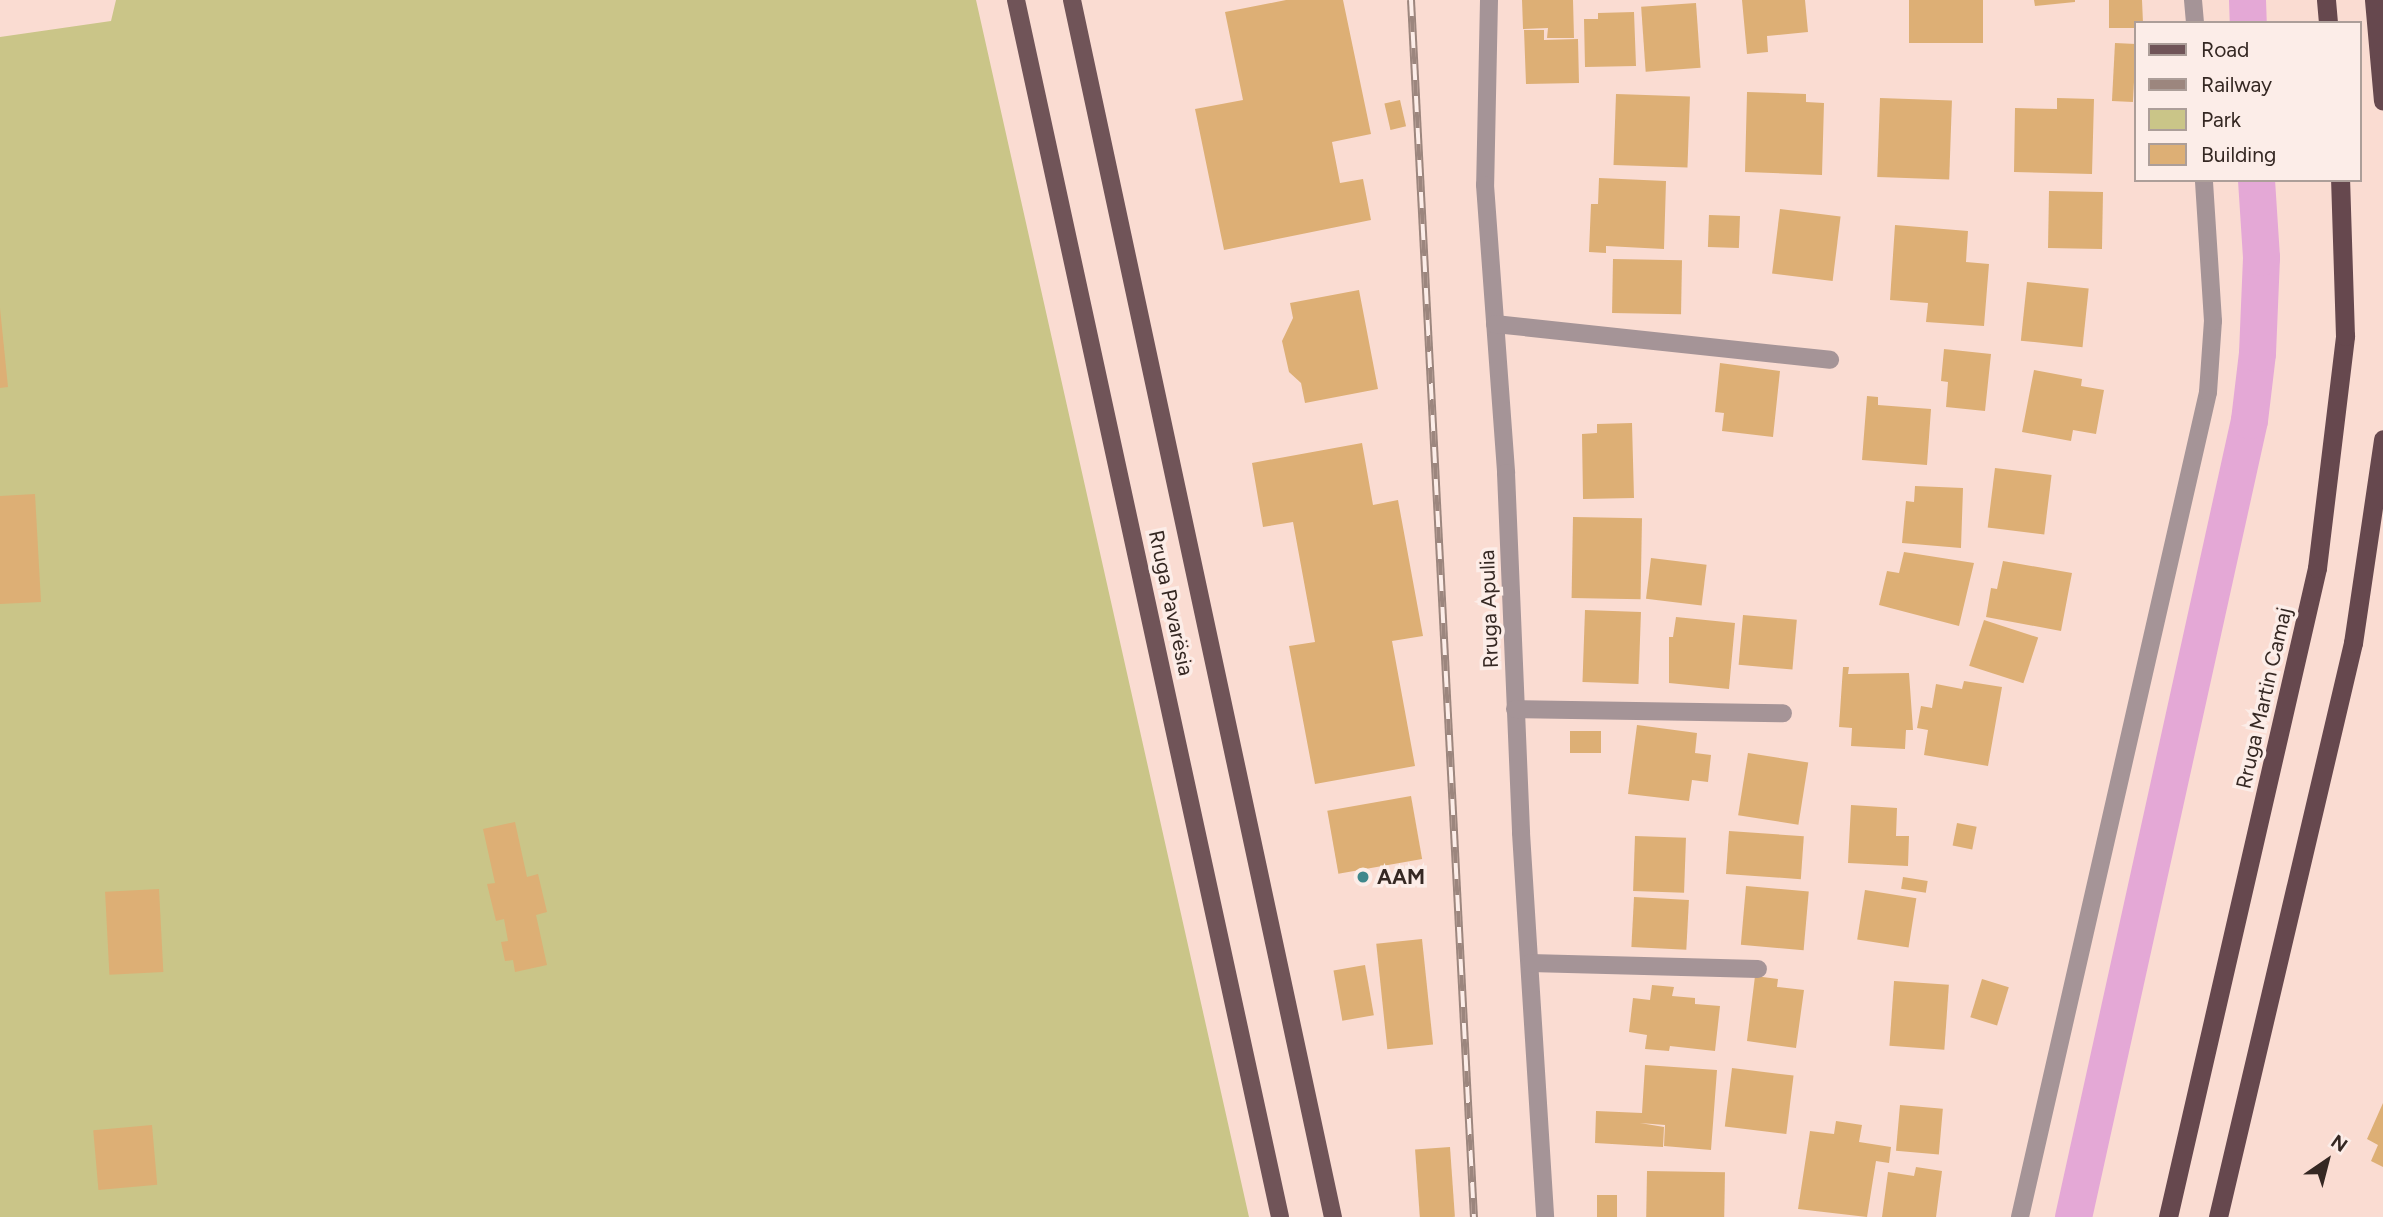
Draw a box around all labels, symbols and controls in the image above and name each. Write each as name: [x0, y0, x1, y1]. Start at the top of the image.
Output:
legend: [2134, 21, 2362, 182]
text: Road: [2201, 37, 2249, 62]
text: Railway: [2201, 72, 2272, 97]
text: Park: [2201, 107, 2241, 132]
text: Building: [2201, 142, 2276, 167]
street label: Rruga Pavarësia: [1143, 528, 1199, 678]
street label: Rruga Apulia: [1474, 549, 1504, 669]
street label: Rruga Martin Camaj: [2231, 605, 2297, 791]
place label: AAM: [1377, 864, 1425, 890]
marker: AAM: [1355, 869, 1371, 885]
north arrow: [2292, 1126, 2362, 1196]
text: N: [2327, 1130, 2352, 1157]

